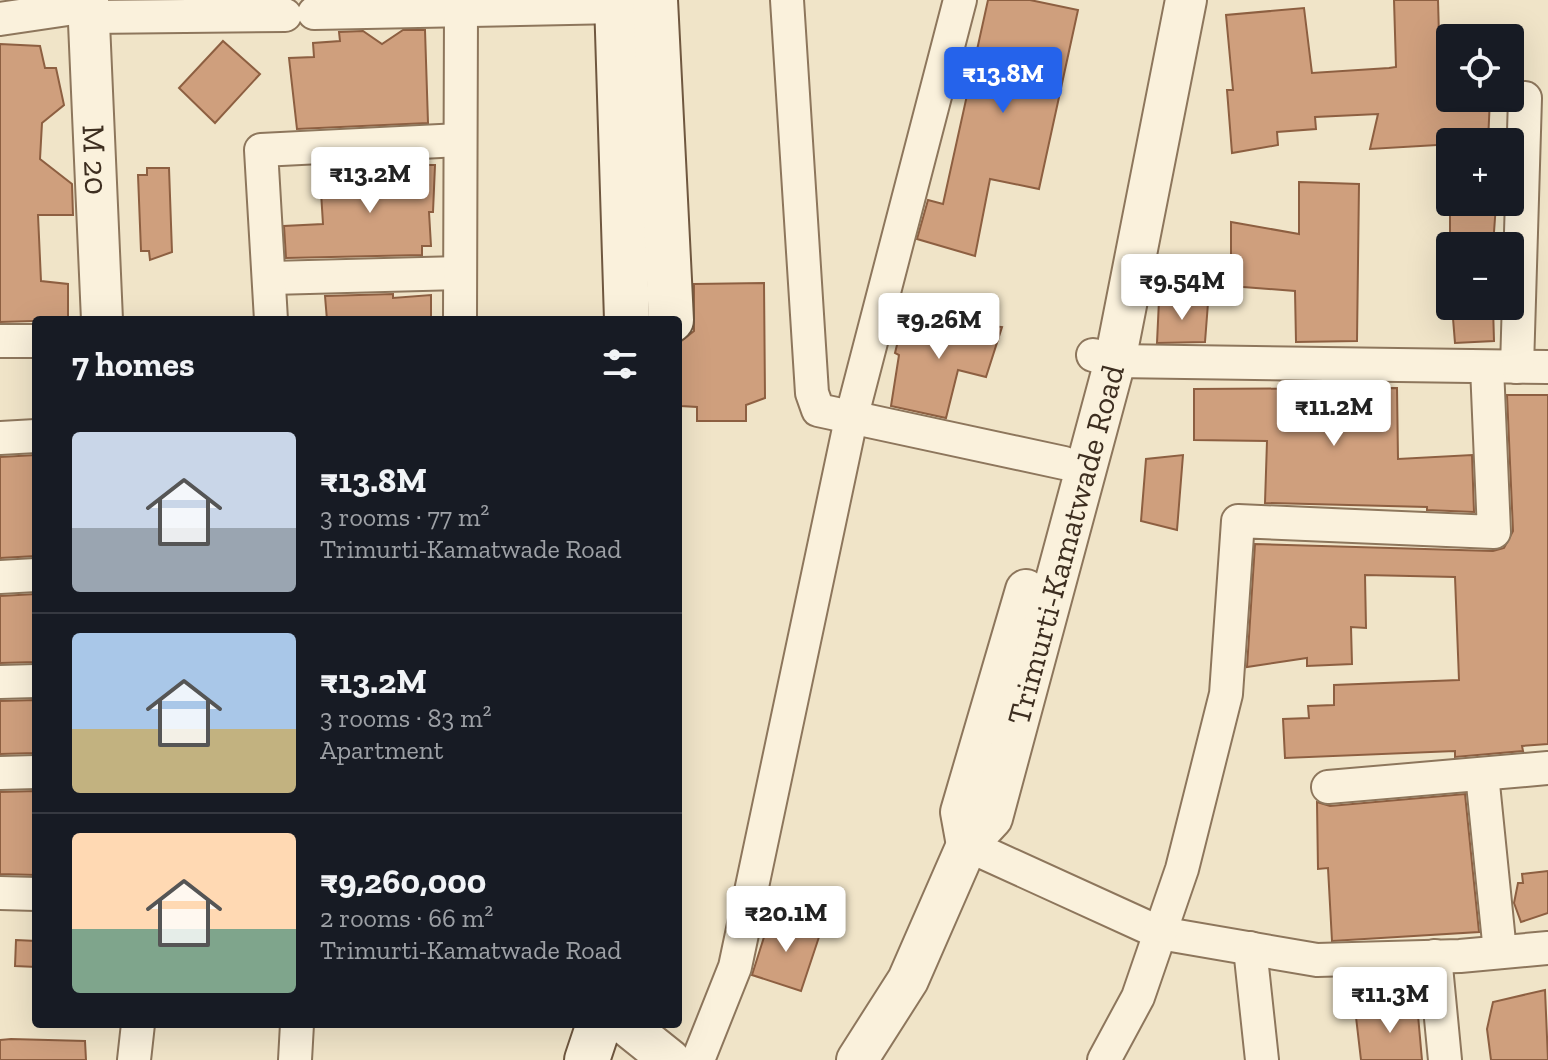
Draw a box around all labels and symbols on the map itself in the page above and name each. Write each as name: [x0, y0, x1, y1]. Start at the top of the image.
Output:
pin: ₹13.8M: [938, 47, 1068, 115]
street label: M 20: [74, 124, 116, 196]
pin: ₹13.2M: [305, 147, 435, 215]
pin: ₹9.54M: [1117, 254, 1247, 322]
pin: ₹9.26M: [874, 293, 1004, 361]
street label: Trimurti-Kamatwade Road: [999, 360, 1132, 729]
pin: ₹11.2M: [1269, 380, 1399, 448]
pin: ₹20.1M: [721, 886, 851, 954]
pin: ₹11.3M: [1325, 967, 1455, 1035]

